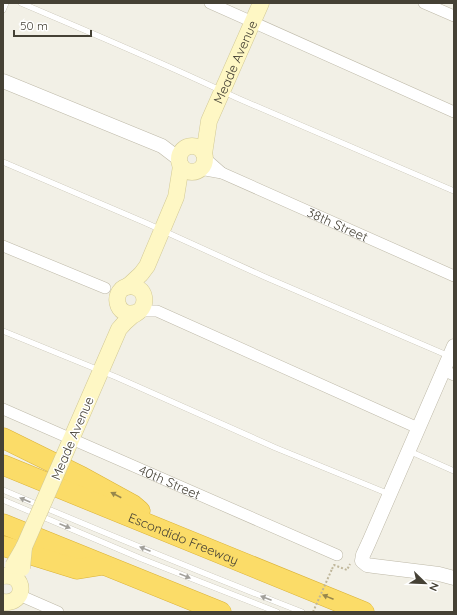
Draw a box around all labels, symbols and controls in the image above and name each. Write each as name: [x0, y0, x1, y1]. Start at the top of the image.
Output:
scale bar: [14, 12, 91, 38]
text: 50 m: [20, 18, 48, 33]
street label: Meade Avenue: [210, 18, 260, 106]
street label: 38th Street: [305, 204, 371, 245]
street label: Meade Avenue: [47, 394, 97, 482]
street label: 40th Street: [137, 461, 203, 502]
one-way arrow: [110, 492, 122, 499]
one-way arrow: [19, 496, 31, 502]
street label: Escondido Freeway: [126, 509, 241, 568]
one-way arrow: [59, 524, 71, 530]
one-way arrow: [139, 546, 151, 552]
north arrow: [405, 563, 445, 603]
one-way arrow: [179, 573, 191, 579]
text: N: [426, 580, 442, 593]
one-way arrow: [260, 594, 272, 600]
one-way arrow: [321, 594, 333, 600]

